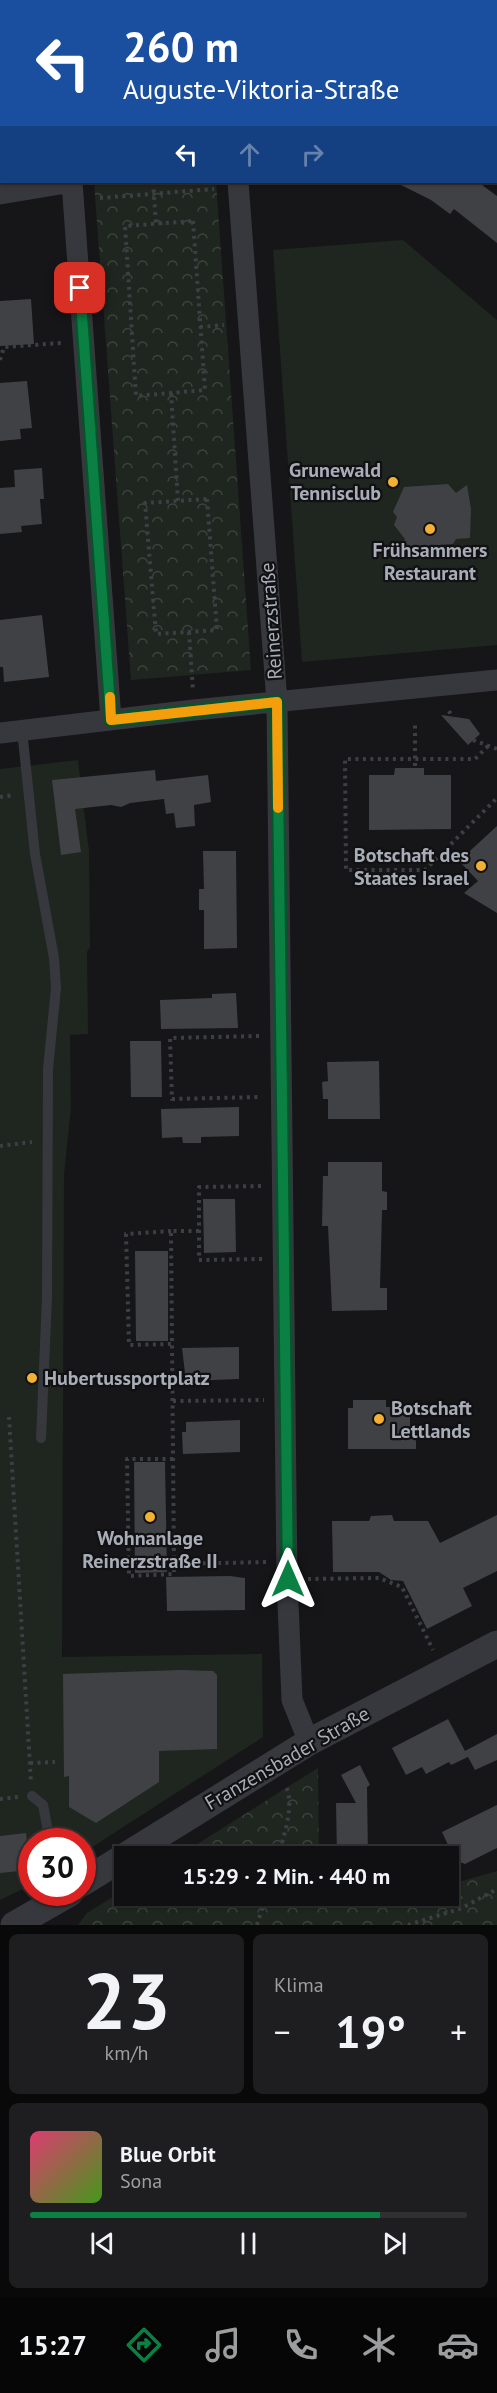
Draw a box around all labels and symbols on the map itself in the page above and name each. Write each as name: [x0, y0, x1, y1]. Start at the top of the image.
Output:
pin: [54, 262, 105, 313]
place label: Grunewald Tennisclub: [289, 457, 381, 506]
marker: Grunewald Tennisclub: [386, 475, 400, 489]
marker: Frühsammers Restaurant: [423, 522, 437, 536]
place label: Frühsammers Restaurant: [372, 537, 488, 586]
street label: Reinerzstraße: [254, 562, 288, 680]
place label: Botschaft des Staates Israel: [354, 842, 469, 891]
marker: Botschaft des Staates Israel: [474, 859, 488, 873]
place label: Hubertussportplatz: [44, 1365, 210, 1391]
marker: Hubertussportplatz: [25, 1371, 39, 1385]
place label: Botschaft Lettlands: [391, 1395, 472, 1444]
marker: Botschaft Lettlands: [372, 1412, 386, 1426]
marker: Wohnanlage Reinerzstraße II: [143, 1510, 157, 1524]
place label: Wohnanlage Reinerzstraße II: [82, 1525, 218, 1574]
position arrow: [256, 1547, 320, 1611]
street label: Franzensbader Straße: [200, 1700, 374, 1816]
speed limit sign: 30: [18, 1828, 96, 1906]

